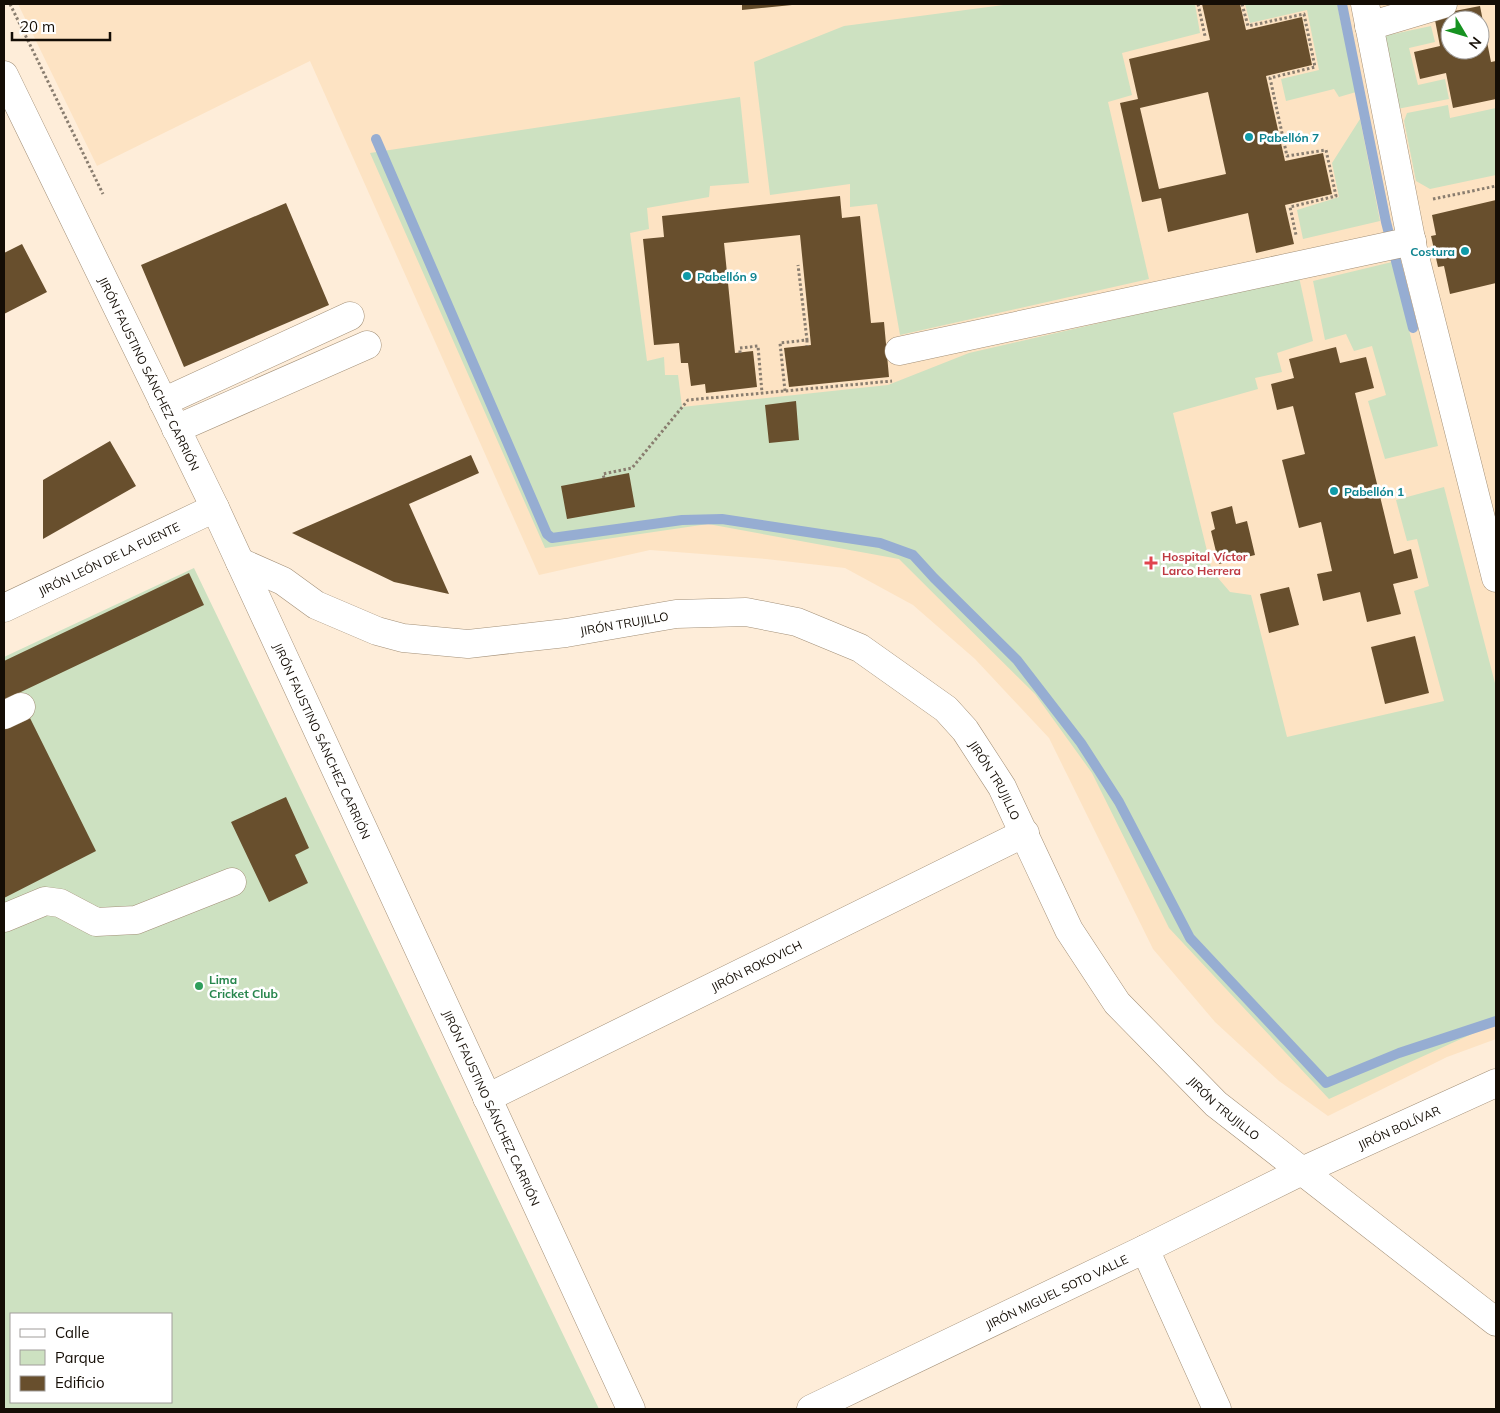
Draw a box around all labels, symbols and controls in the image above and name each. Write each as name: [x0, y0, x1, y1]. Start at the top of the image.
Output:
scale bar: [12, 10, 110, 42]
north arrow: [1440, 10, 1490, 60]
text: 20 m: [20, 17, 55, 36]
text: N: [1465, 33, 1486, 53]
place label: Pabellón 7: [1259, 130, 1319, 145]
marker: Pabellón 7: [1243, 131, 1255, 143]
place label: Costura: [1410, 244, 1455, 259]
marker: Costura: [1459, 245, 1471, 257]
place label: Pabellón 9: [697, 269, 757, 284]
marker: Pabellón 9: [681, 270, 693, 282]
street label: JIRÓN FAUSTINO SÁNCHEZ CARRIÓN: [96, 274, 203, 473]
place label: Pabellón 1: [1344, 484, 1404, 499]
marker: Pabellón 1: [1328, 485, 1340, 497]
street label: JIRÓN LEÓN DE LA FUENTE: [36, 518, 182, 598]
place label: Hospital Víctor Larco Herrera: [1162, 549, 1248, 578]
marker: Hospital Víctor Larco Herrera: [1144, 556, 1158, 570]
street label: JIRÓN TRUJILLO: [579, 608, 670, 638]
street label: JIRÓN FAUSTINO SÁNCHEZ CARRIÓN: [271, 640, 374, 841]
street label: JIRÓN TRUJILLO: [966, 737, 1024, 822]
street label: JIRÓN ROKOVICH: [708, 937, 804, 994]
place label: Lima Cricket Club: [209, 972, 278, 1001]
marker: Lima Cricket Club: [193, 980, 205, 992]
street label: JIRÓN FAUSTINO SÁNCHEZ CARRIÓN: [440, 1007, 543, 1208]
street label: JIRÓN TRUJILLO: [1185, 1073, 1263, 1143]
street label: JIRÓN BOLÍVAR: [1355, 1102, 1442, 1152]
street label: JIRÓN MIGUEL SOTO VALLE: [983, 1251, 1130, 1332]
legend: [10, 1313, 172, 1403]
text: Calle: [55, 1323, 89, 1342]
text: Parque: [55, 1348, 105, 1367]
text: Edificio: [55, 1373, 105, 1392]

